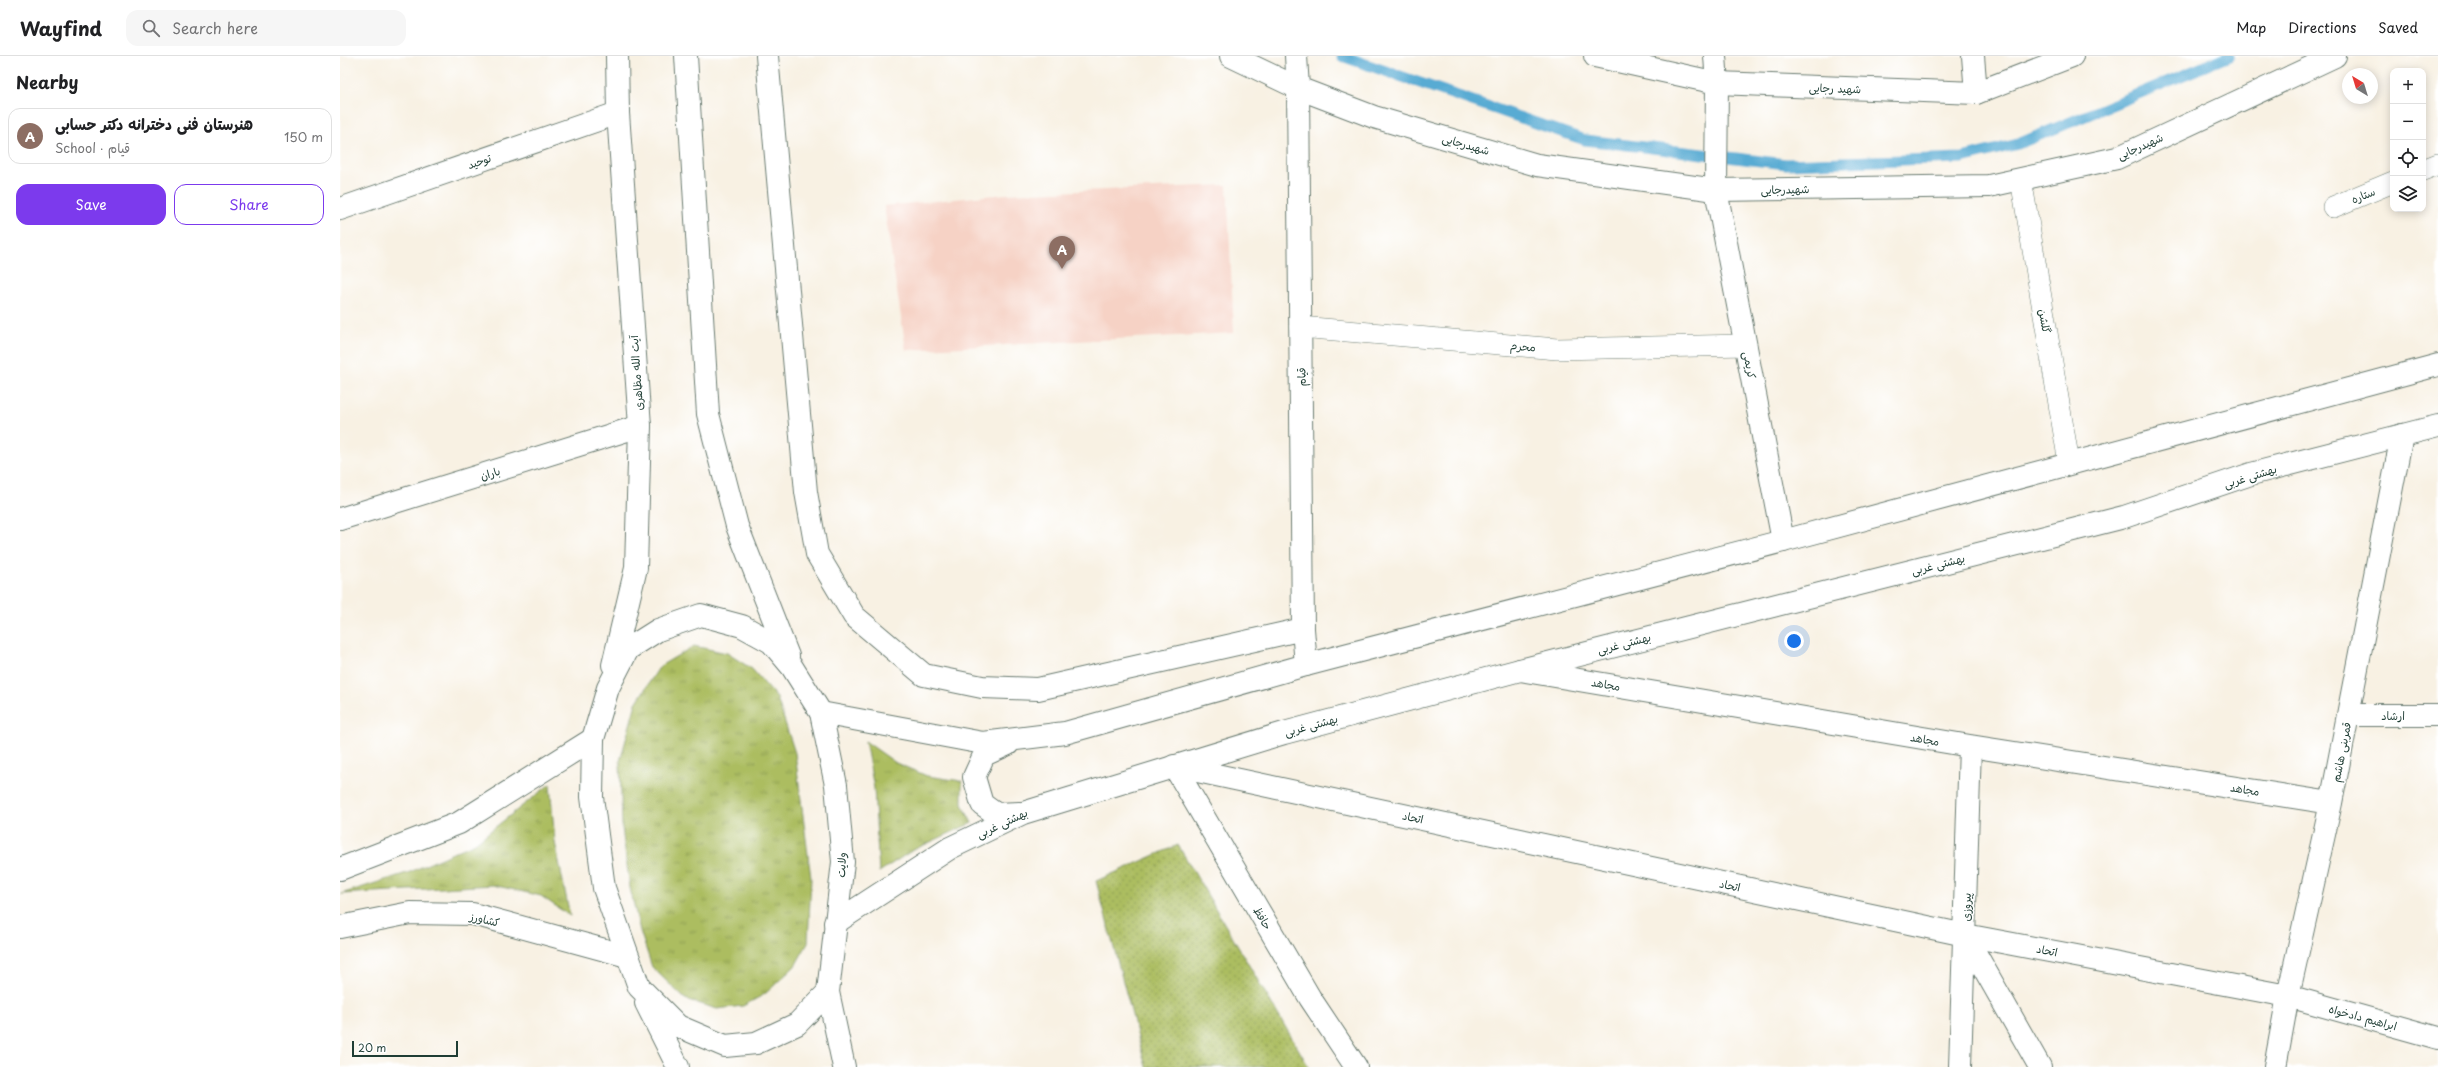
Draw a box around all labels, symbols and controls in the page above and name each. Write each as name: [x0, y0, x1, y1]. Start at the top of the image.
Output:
search box: [126, 10, 406, 46]
text: Wayfind: [20, 14, 102, 42]
text: Search here: [172, 16, 258, 39]
icon: search: [140, 17, 162, 39]
text: Map: [2236, 17, 2266, 38]
text: Directions: [2288, 17, 2356, 38]
text: Saved: [2378, 17, 2418, 38]
north arrow: [2342, 68, 2378, 104]
map controls: [2390, 68, 2426, 212]
button: +: [2390, 68, 2426, 104]
text: Nearby: [16, 69, 78, 95]
street label: شهید رجایی: [1809, 79, 1861, 97]
button: −: [2390, 104, 2426, 140]
text: هنرستان فنی دخترانه دکتر حسابی: [55, 112, 253, 135]
text: A: [25, 127, 35, 146]
text: 150 m: [284, 127, 323, 146]
street label: شهیدرجایی: [2114, 128, 2166, 164]
street label: شهیدرجایی: [1440, 129, 1492, 159]
text: School · قیام: [55, 138, 130, 157]
button: locate: [2390, 140, 2426, 176]
street label: توحید: [465, 149, 494, 173]
button: layers: [2390, 176, 2426, 212]
street label: شهیدرجایی: [1761, 180, 1809, 198]
street label: ستاره: [2348, 182, 2378, 208]
button: Save: [16, 184, 166, 225]
button: Share: [174, 184, 324, 225]
pin: A: [1049, 236, 1075, 269]
street label: گلشن: [2034, 307, 2056, 335]
street label: آیت الله مظاهری: [625, 334, 647, 411]
street label: محرم: [1509, 336, 1537, 357]
street label: کریمی: [1739, 350, 1761, 380]
street label: قیام: [1292, 367, 1311, 387]
street label: بهشتی غربی: [2221, 460, 2279, 492]
street label: باران: [478, 462, 502, 484]
street label: بهشتی غربی: [1909, 549, 1967, 579]
street label: بهشتی غربی: [1595, 628, 1653, 658]
your location: [1784, 631, 1804, 651]
street label: مجاهد: [1590, 673, 1622, 695]
street label: ارشاد: [2381, 707, 2405, 724]
street label: بهشتی غربی: [1282, 710, 1340, 740]
street label: قمربنی هاشم: [2327, 720, 2356, 784]
street label: مجاهد: [1909, 728, 1941, 750]
street label: مجاهد: [2229, 778, 2261, 800]
street label: بهشتی غربی: [974, 804, 1030, 842]
street label: اتحاد: [1401, 806, 1425, 828]
street label: ولایت: [832, 852, 850, 878]
street label: اتحاد: [1718, 874, 1742, 896]
street label: پیروزی: [1957, 893, 1975, 921]
street label: حافظ: [1250, 903, 1276, 933]
street label: کشاورز: [467, 907, 502, 931]
street label: اتحاد: [2035, 940, 2059, 960]
street label: ابراهیم دادخواه: [2327, 1000, 2399, 1035]
scale bar: [352, 1039, 458, 1058]
text: 20 m: [358, 1039, 386, 1056]

